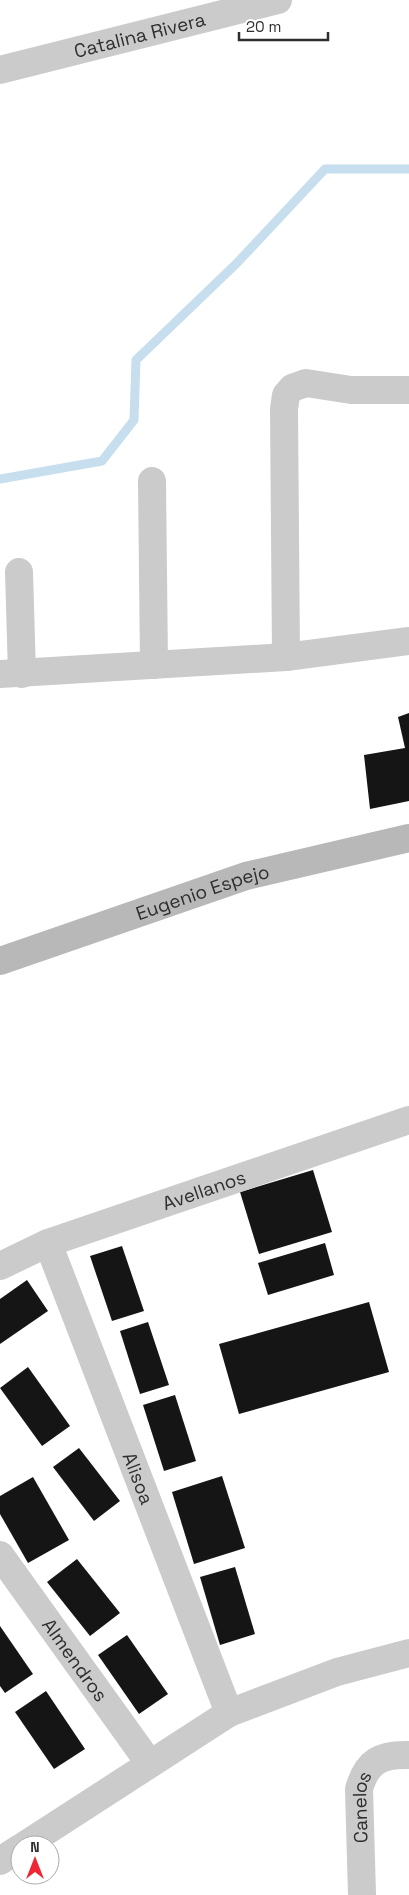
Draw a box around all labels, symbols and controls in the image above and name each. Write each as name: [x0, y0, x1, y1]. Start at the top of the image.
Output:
street label: Catalina Rivera: [71, 7, 208, 64]
scale bar: [239, 10, 328, 42]
text: 20 m: [246, 17, 281, 36]
street label: Eugenio Espejo: [132, 859, 272, 926]
street label: Avellanos: [159, 1165, 249, 1216]
street label: Alisoa: [117, 1449, 159, 1508]
street label: Almendros: [36, 1614, 113, 1707]
street label: Canelos: [346, 1767, 378, 1844]
north arrow: [10, 1835, 60, 1885]
text: N: [30, 1838, 40, 1856]

